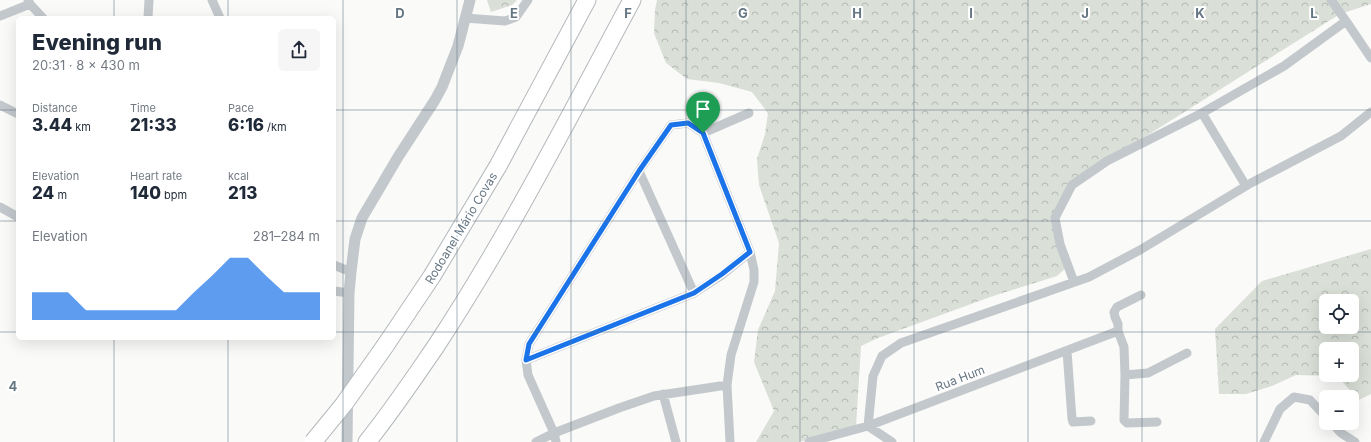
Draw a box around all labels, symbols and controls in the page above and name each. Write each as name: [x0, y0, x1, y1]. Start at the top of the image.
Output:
text: D: [395, 5, 405, 21]
text: E: [510, 5, 518, 21]
text: F: [624, 5, 632, 21]
text: G: [738, 5, 748, 21]
text: H: [852, 5, 862, 21]
text: I: [969, 5, 973, 21]
text: J: [1081, 5, 1089, 21]
text: K: [1195, 5, 1205, 21]
text: L: [1310, 5, 1318, 21]
text: Evening run: [32, 29, 162, 55]
button: share: [278, 29, 320, 71]
text: 20:31 · 8 × 430 m: [32, 57, 140, 73]
pin: [686, 92, 720, 133]
icon: arrive: [692, 98, 714, 120]
text: Distance: [32, 101, 77, 115]
text: Time: [130, 101, 156, 115]
text: Pace: [228, 101, 254, 115]
text: 3.44: [32, 115, 72, 135]
text: 21:33: [130, 115, 177, 135]
text: 6:16: [228, 115, 264, 135]
text: km: [72, 120, 91, 134]
text: /km: [264, 120, 287, 134]
text: Elevation: [32, 169, 79, 183]
text: Heart rate: [130, 169, 182, 183]
text: kcal: [228, 169, 249, 183]
street label: Rodoanel Mário Covas: [422, 169, 500, 287]
text: 24: [32, 183, 54, 203]
text: 140: [130, 183, 161, 203]
text: 213: [228, 183, 258, 203]
text: m: [54, 188, 67, 202]
text: bpm: [161, 188, 187, 202]
text: Elevation: [32, 228, 88, 244]
text: 281–284 m: [253, 228, 320, 244]
map controls: [1319, 294, 1359, 430]
button: locate: [1319, 294, 1359, 334]
button: +: [1319, 342, 1359, 382]
street label: Rua Hum: [933, 362, 987, 394]
text: 4: [9, 378, 18, 394]
button: −: [1319, 390, 1359, 430]

